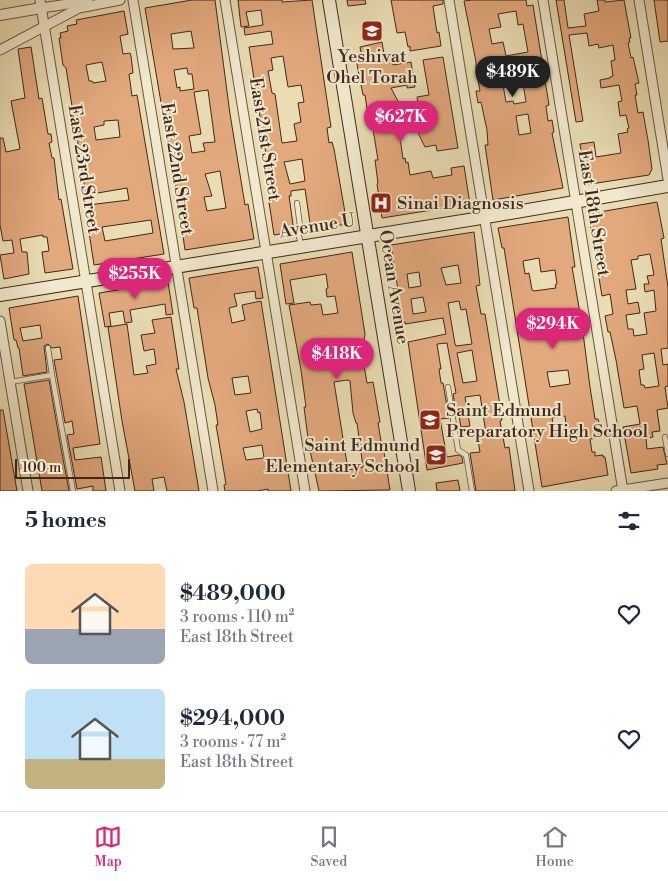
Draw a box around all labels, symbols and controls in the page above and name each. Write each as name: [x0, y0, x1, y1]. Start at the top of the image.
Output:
school or university icon: Yeshivat Ohel Torah: [360, 19, 384, 43]
place label: Yeshivat Ohel Torah: [326, 45, 418, 89]
pin: $489K: [478, 56, 548, 98]
text: $489K: [486, 62, 540, 82]
street label: East 21st Street: [244, 76, 286, 203]
pin: $627K: [366, 100, 436, 143]
street label: East 22nd Street: [155, 101, 199, 237]
street label: East 23rd Street: [62, 103, 106, 236]
text: $627K: [375, 107, 427, 127]
street label: East 18th Street: [573, 148, 615, 279]
hospital icon: Sinai Diagnosis: [369, 191, 393, 215]
place label: Sinai Diagnosis: [397, 192, 524, 215]
street label: Avenue U: [277, 209, 357, 243]
street label: Ocean Avenue: [374, 228, 414, 346]
pin: $255K: [100, 258, 170, 300]
text: $255K: [109, 264, 161, 284]
pin: $294K: [518, 308, 588, 350]
text: $294K: [526, 314, 580, 334]
pin: $418K: [302, 338, 372, 380]
text: $418K: [312, 344, 362, 364]
place label: Saint Edmund Preparatory High School: [446, 399, 649, 443]
school or university icon: Saint Edmund Preparatory High School: [418, 408, 442, 432]
place label: Saint Edmund Elementary School: [265, 434, 421, 478]
school or university icon: Saint Edmund Elementary School: [424, 443, 448, 467]
scale bar: [15, 456, 130, 479]
text: 100 m: [22, 459, 61, 477]
icon: filters: [615, 507, 643, 535]
text: 5 homes: [25, 508, 106, 534]
text: $489,000: [180, 581, 285, 607]
icon: home: [65, 584, 125, 644]
icon: heart: [615, 600, 643, 628]
text: 3 rooms · 110 m²: [180, 607, 294, 627]
text: East 18th Street: [180, 627, 294, 647]
text: $294,000: [180, 706, 285, 732]
icon: home: [65, 709, 125, 769]
icon: heart: [615, 725, 643, 753]
text: 3 rooms · 77 m²: [180, 732, 286, 752]
text: East 18th Street: [180, 752, 294, 772]
tab: Map: [94, 823, 122, 871]
tab: Saved: [310, 823, 347, 871]
tab: Home: [535, 823, 574, 871]

